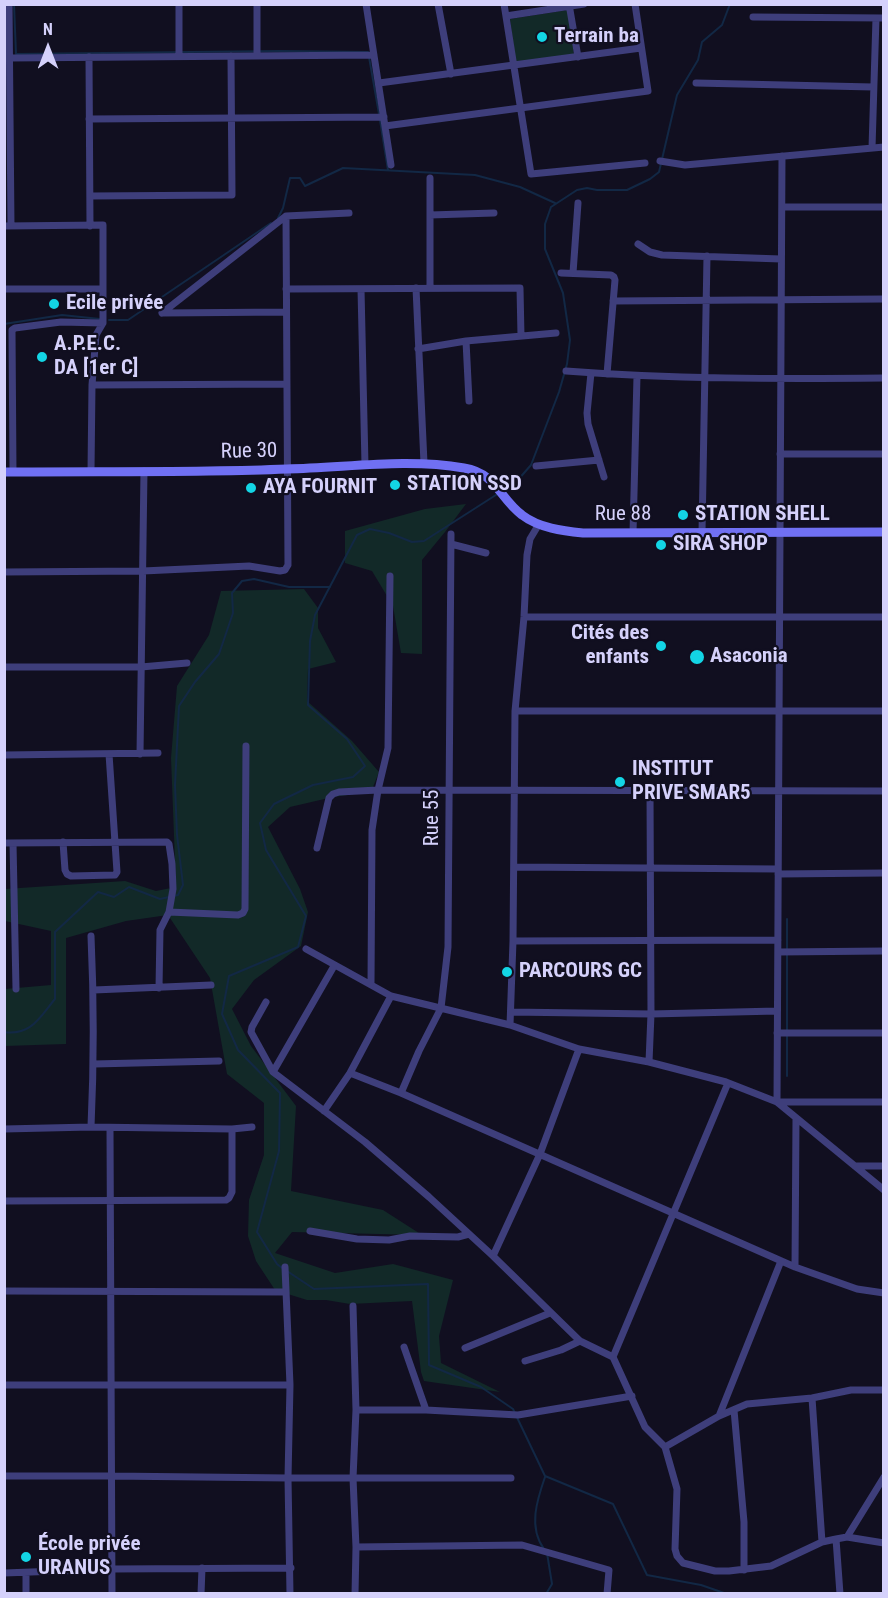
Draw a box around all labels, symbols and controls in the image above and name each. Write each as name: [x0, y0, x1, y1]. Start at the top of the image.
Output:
north arrow: [18, 18, 78, 78]
text: N: [43, 20, 53, 39]
place label: Terrain ba: [554, 24, 639, 50]
marker: Terrain ba: [535, 30, 549, 44]
place label: Ecile privée: [66, 291, 163, 317]
marker: Ecile privée: [47, 297, 61, 311]
place label: A.P.E.C. DA [1er C]: [54, 332, 138, 382]
marker: A.P.E.C. DA [1er C]: [35, 350, 49, 364]
street label: Rue 30: [220, 439, 278, 465]
place label: STATION SSD: [407, 472, 522, 498]
place label: AYA FOURNIT: [263, 475, 377, 501]
marker: STATION SSD: [388, 478, 402, 492]
marker: AYA FOURNIT: [244, 481, 258, 495]
street label: Rue 88: [595, 502, 651, 528]
place label: STATION SHELL: [695, 502, 830, 528]
marker: STATION SHELL: [676, 508, 690, 522]
place label: SIRA SHOP: [673, 532, 768, 558]
marker: SIRA SHOP: [654, 538, 668, 552]
place label: Cités des enfants: [571, 621, 649, 671]
marker: Cités des enfants: [654, 639, 668, 653]
place label: Asaconia: [710, 644, 788, 670]
marker: Asaconia: [688, 648, 706, 666]
place label: INSTITUT PRIVE SMAR5: [632, 757, 751, 807]
marker: INSTITUT PRIVE SMAR5: [613, 775, 627, 789]
street label: Rue 55: [420, 790, 446, 846]
place label: PARCOURS GC: [519, 959, 642, 985]
marker: PARCOURS GC: [500, 965, 514, 979]
place label: École privée URANUS: [38, 1532, 140, 1582]
marker: École privée URANUS: [19, 1550, 33, 1564]

